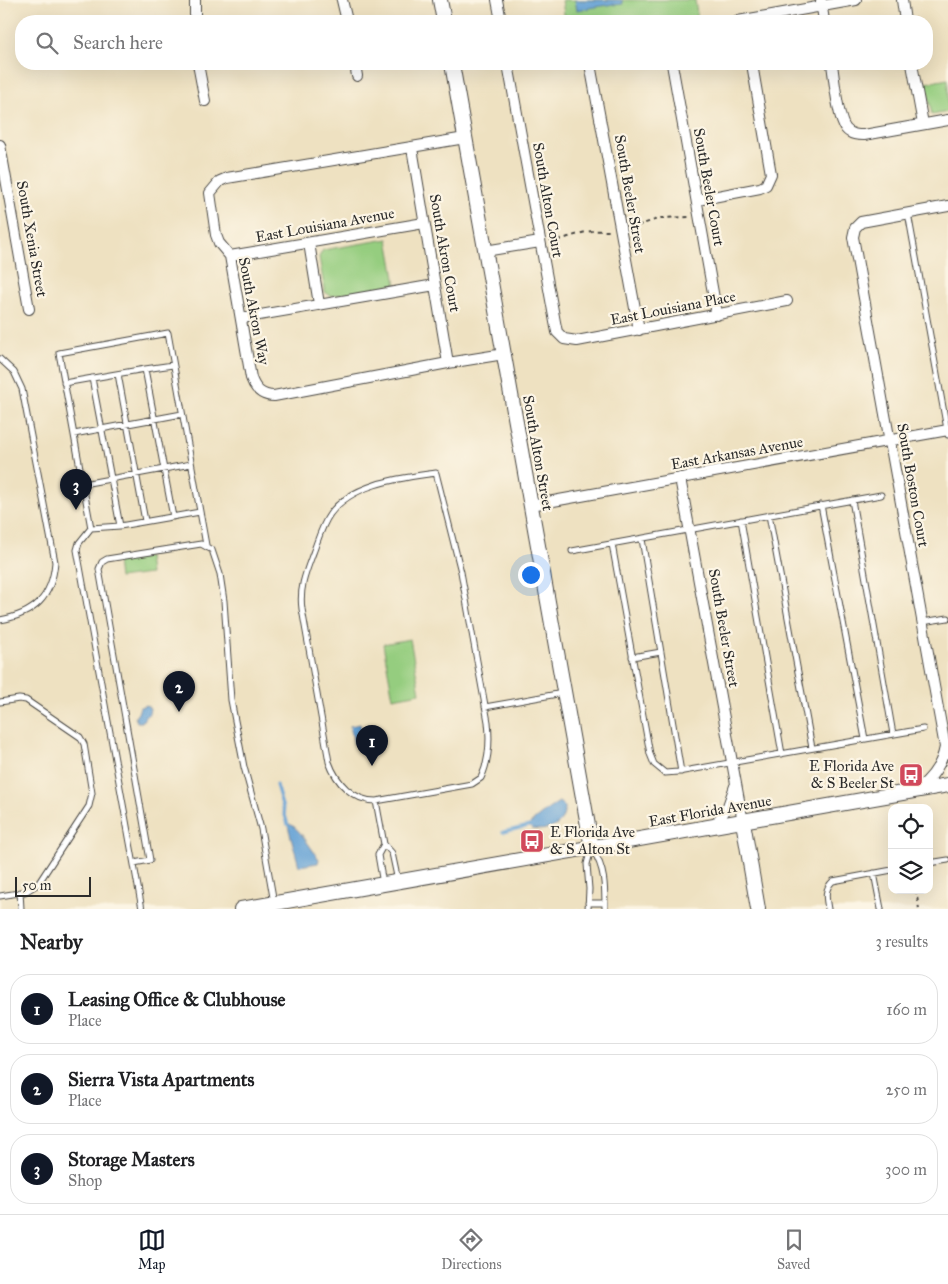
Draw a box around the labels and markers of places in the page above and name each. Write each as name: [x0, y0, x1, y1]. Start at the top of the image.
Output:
pin: 3: [60, 469, 92, 510]
pin: 2: [163, 671, 195, 712]
pin: 1: [356, 725, 388, 766]
place label: E Florida Ave & S Beeler St: [809, 757, 895, 792]
bus stop icon: E Florida Ave & S Beeler St: [898, 762, 924, 788]
place label: E Florida Ave & S Alton St: [550, 823, 635, 858]
bus stop icon: E Florida Ave & S Alton St: [519, 828, 545, 854]

